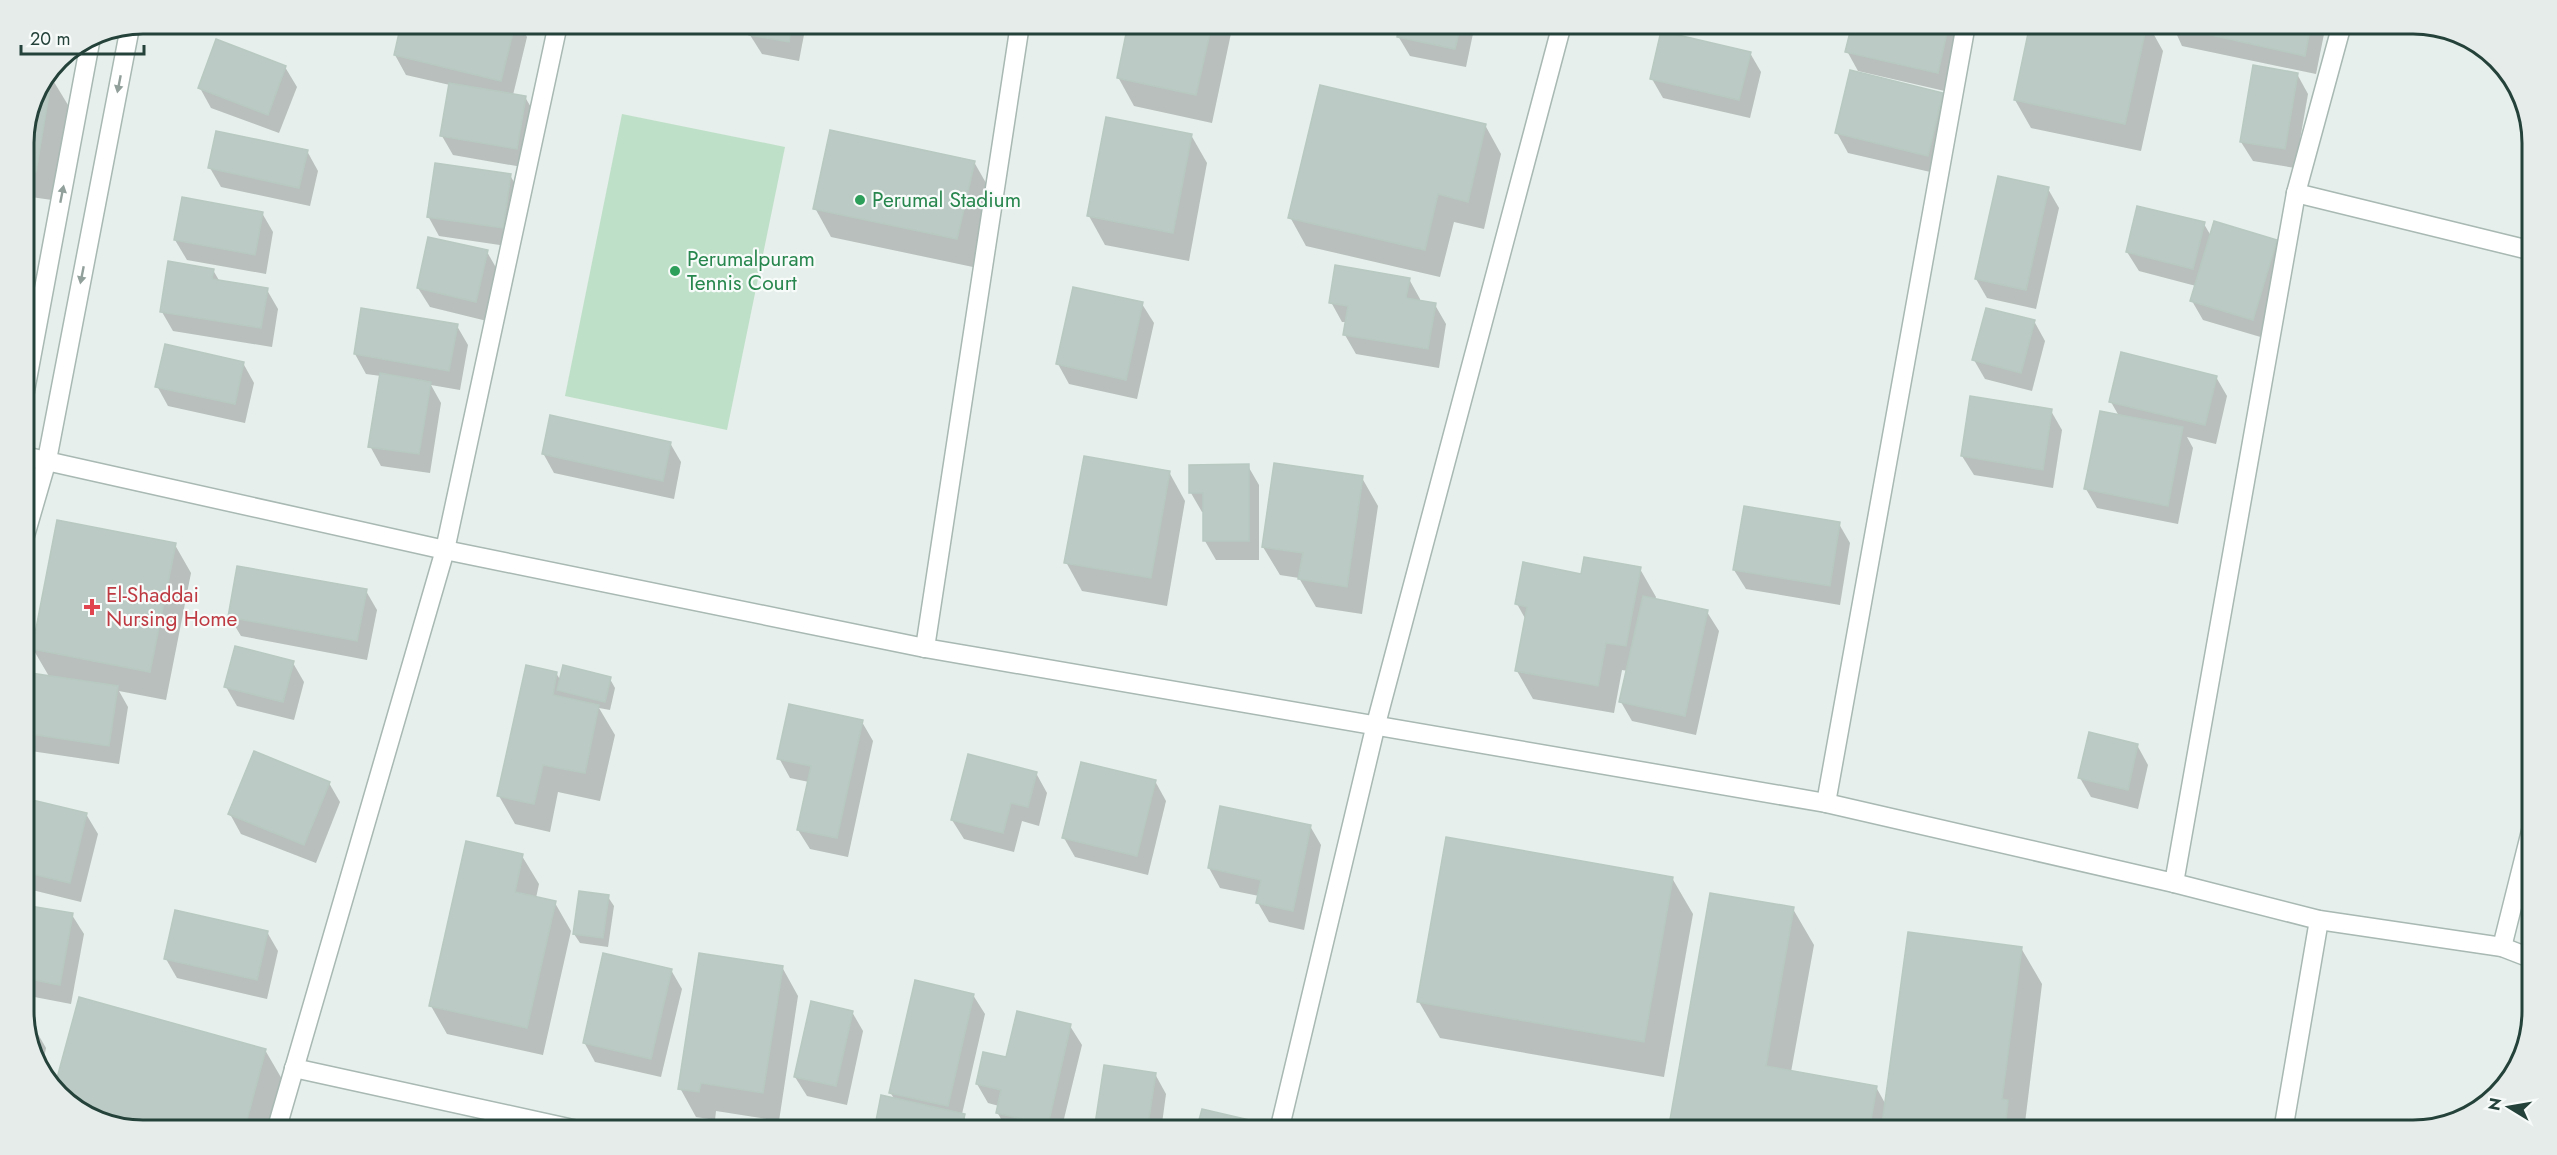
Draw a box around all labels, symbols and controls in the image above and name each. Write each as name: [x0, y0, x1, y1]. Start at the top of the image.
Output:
scale bar: [21, 18, 144, 56]
text: 20 m: [30, 26, 70, 52]
one-way arrow: [114, 75, 123, 94]
one-way arrow: [58, 184, 67, 203]
place label: Perumal Stadium: [872, 185, 1021, 215]
marker: Perumal Stadium: [853, 193, 867, 207]
place label: Perumalpuram Tennis Court: [687, 244, 815, 298]
marker: Perumalpuram Tennis Court: [668, 264, 682, 278]
one-way arrow: [77, 266, 86, 285]
place label: El-Shaddai Nursing Home: [106, 580, 238, 634]
marker: El-Shaddai Nursing Home: [83, 598, 101, 616]
north arrow: [2479, 1077, 2539, 1137]
text: N: [2482, 1096, 2507, 1113]

